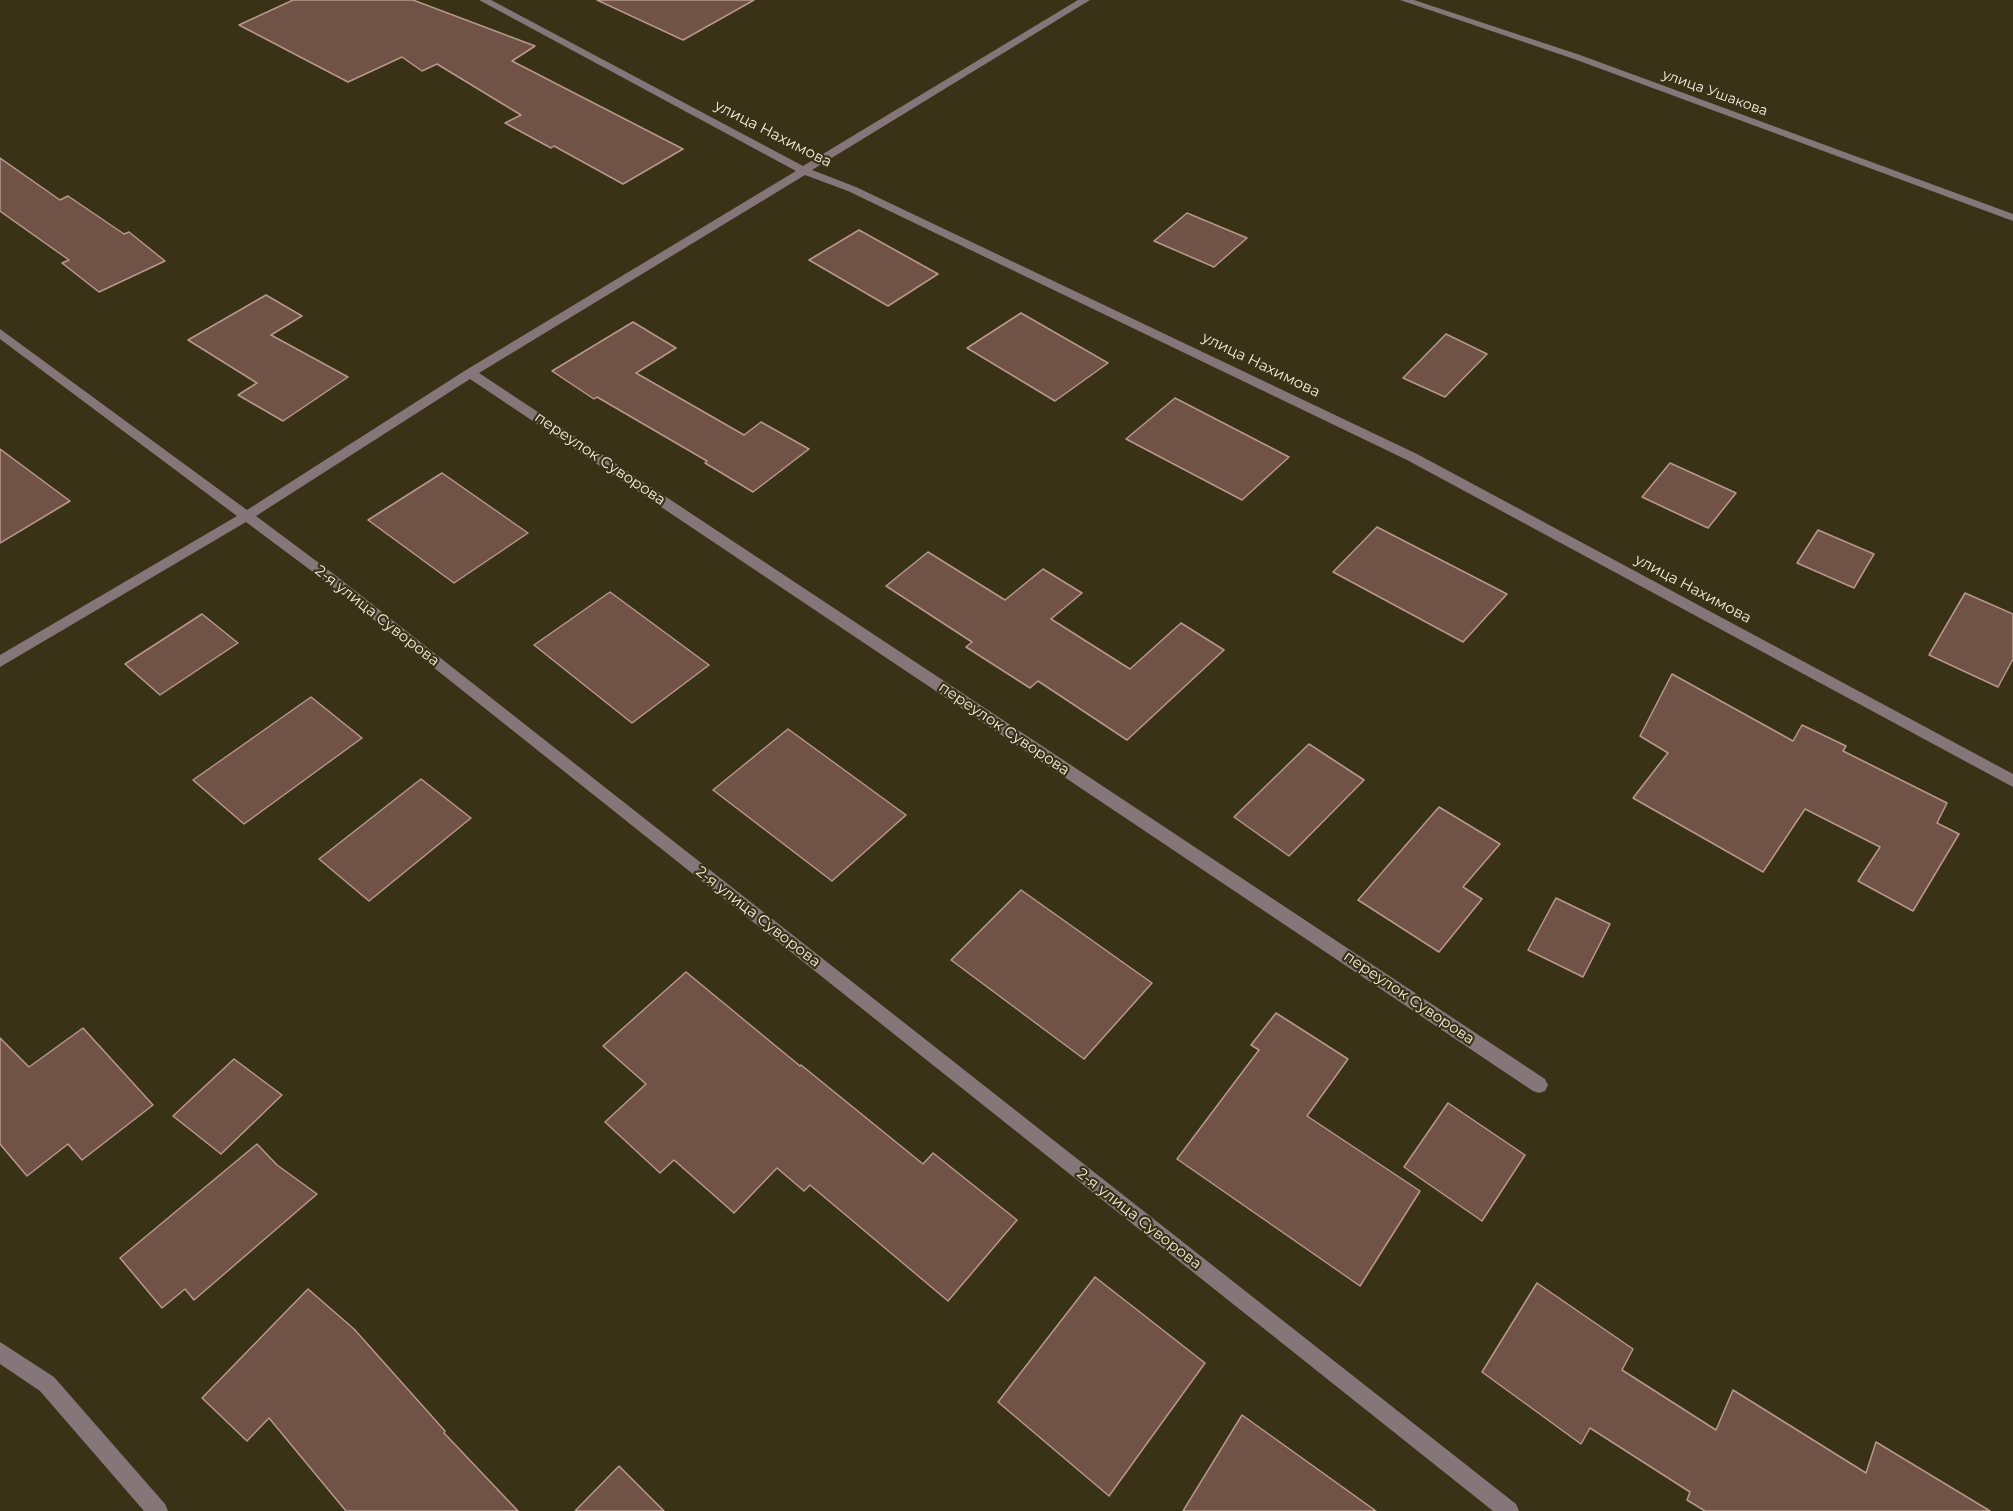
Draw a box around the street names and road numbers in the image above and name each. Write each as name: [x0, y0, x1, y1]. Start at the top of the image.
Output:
street label: улица Ушакова: [1660, 66, 1770, 120]
street label: улица Нахимова: [711, 97, 835, 171]
street label: улица Нахимова: [1199, 329, 1323, 401]
street label: переулок Суворова: [531, 408, 669, 510]
street label: улица Нахимова: [1632, 551, 1754, 627]
street label: 2-я улица Суворова: [311, 562, 443, 670]
street label: переулок Суворова: [935, 678, 1073, 780]
street label: 2-я улица Суворова: [692, 863, 824, 971]
street label: переулок Суворова: [1340, 947, 1478, 1049]
street label: 2-я улица Суворова: [1073, 1165, 1205, 1273]

